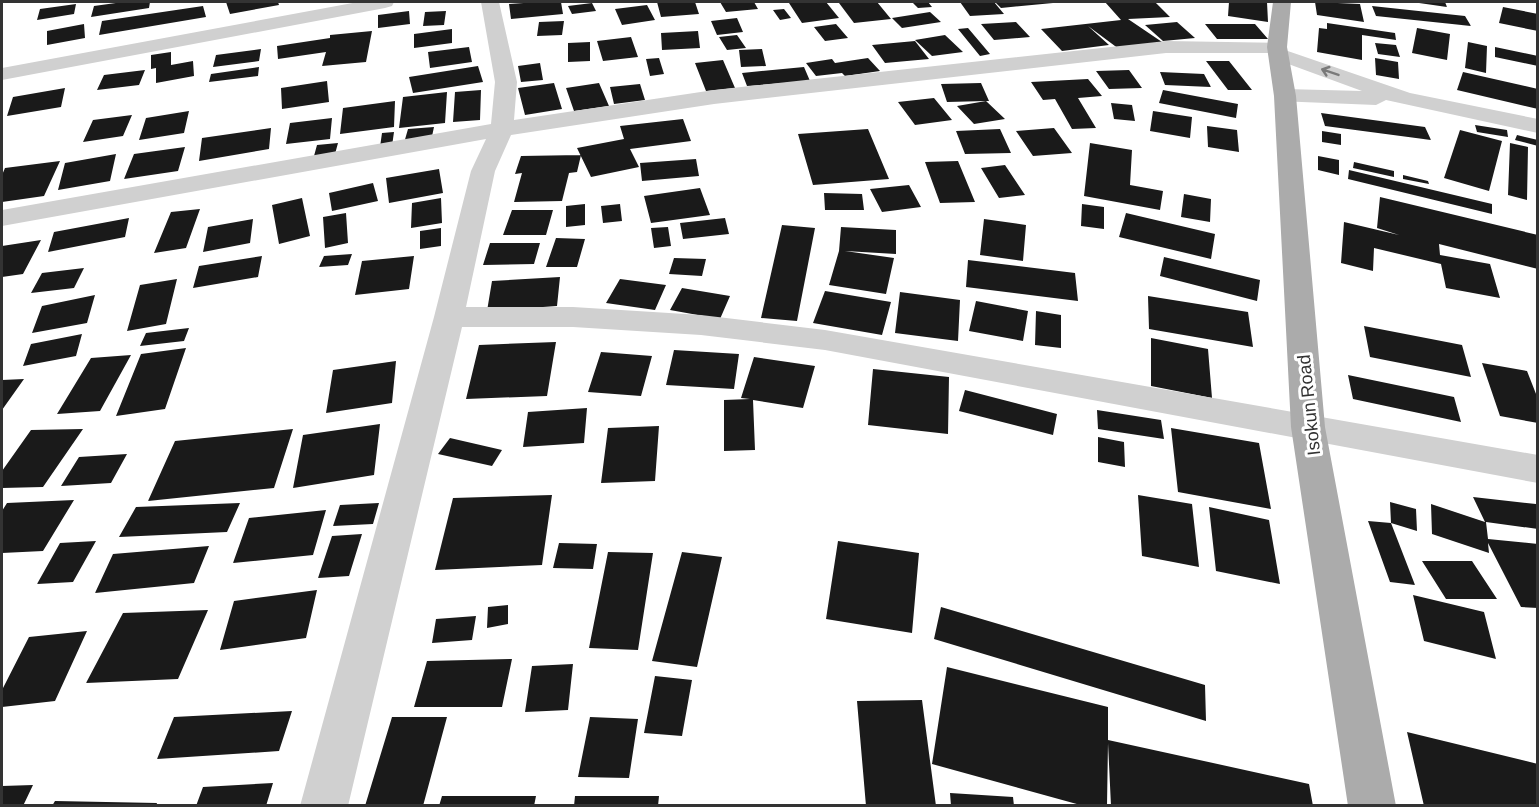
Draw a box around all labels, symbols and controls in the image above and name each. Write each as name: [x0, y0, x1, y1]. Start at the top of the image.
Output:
one-way arrow: [1321, 66, 1340, 77]
street label: Isokun Road: [1294, 354, 1324, 456]

